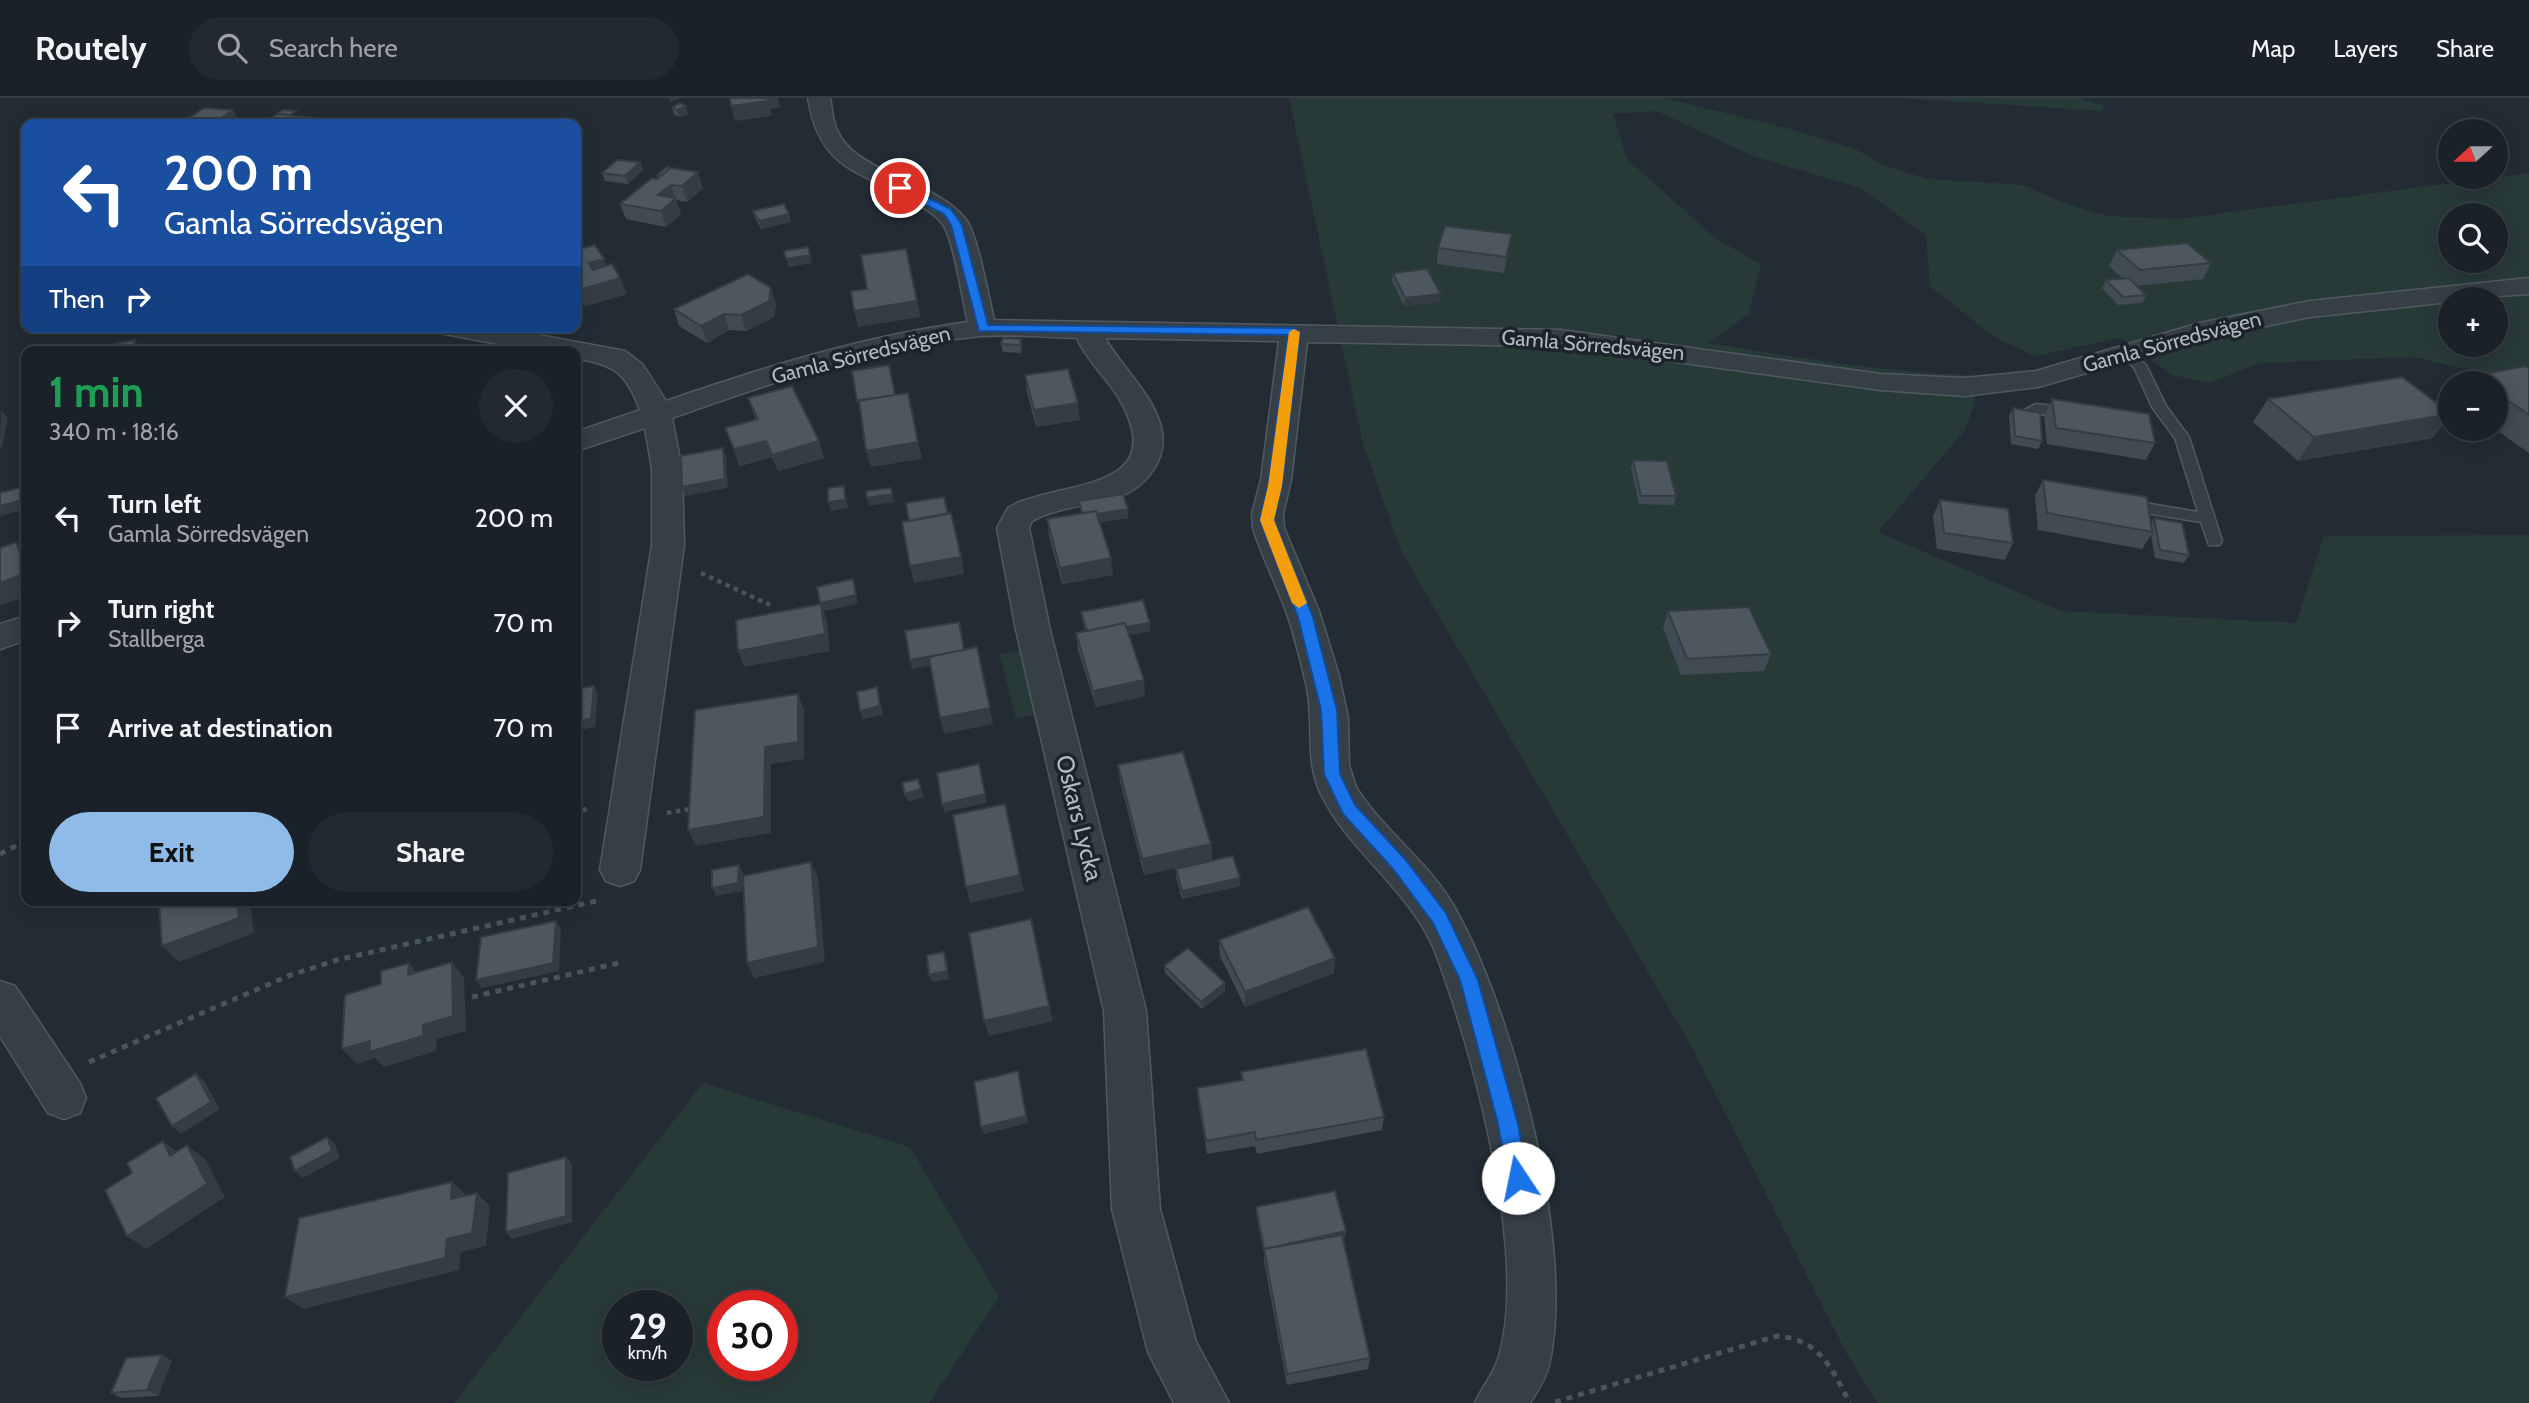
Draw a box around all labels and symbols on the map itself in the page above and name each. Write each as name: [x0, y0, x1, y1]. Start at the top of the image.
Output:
north arrow: [2438, 119, 2508, 189]
pin: [870, 158, 930, 218]
street label: Gamla Sörredsvägen: [2080, 306, 2264, 377]
street label: Gamla Sörredsvägen: [769, 320, 953, 389]
street label: Gamla Sörredsvägen: [1501, 324, 1686, 365]
street label: Oskars Lycka: [1050, 752, 1109, 884]
position arrow: [1481, 1141, 1555, 1215]
speed limit sign: 30: [707, 1290, 798, 1381]

